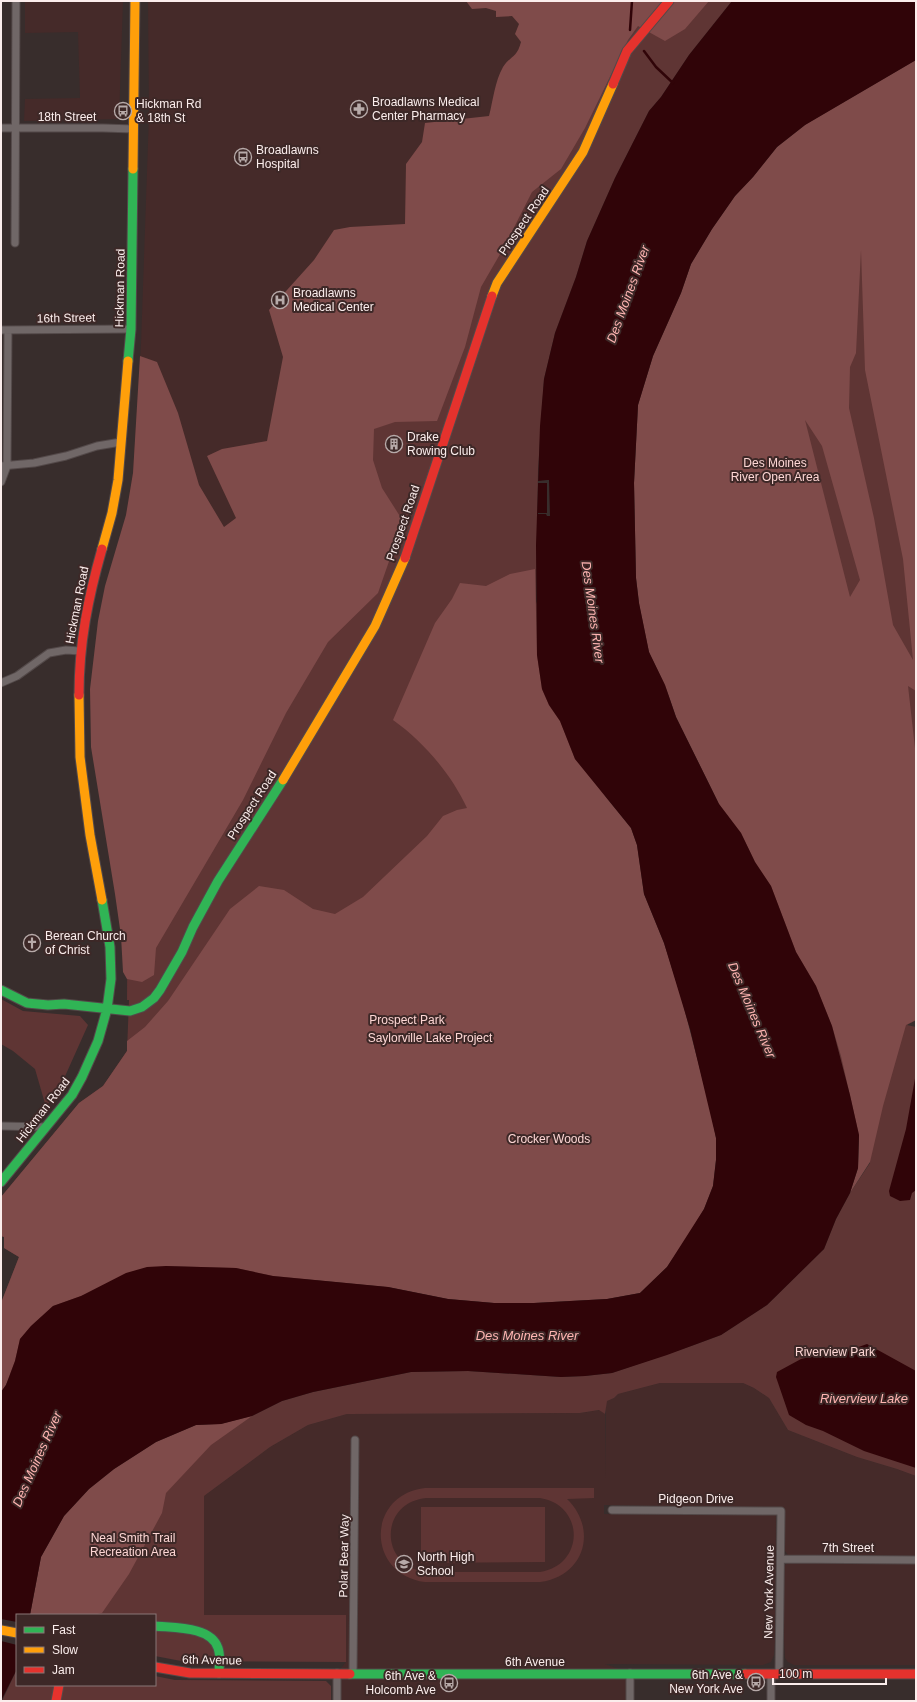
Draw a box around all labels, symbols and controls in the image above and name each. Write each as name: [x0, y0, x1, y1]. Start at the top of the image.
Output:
place label: Broadlawns Medical Center Pharmacy: [372, 95, 479, 123]
place label: Hickman Rd & 18th St: [136, 97, 201, 125]
pharmacy icon: Broadlawns Medical Center Pharmacy: [349, 99, 369, 119]
bus stop icon: Hickman Rd & 18th St: [113, 101, 133, 121]
street label: 18th Street: [38, 110, 97, 124]
place label: Broadlawns Hospital: [256, 143, 319, 171]
bus stop icon: Broadlawns Hospital: [233, 147, 253, 167]
street label: Prospect Road: [496, 184, 552, 258]
water label: Des Moines River: [603, 243, 653, 345]
street label: Hickman Road: [112, 249, 128, 327]
place label: Broadlawns Medical Center: [293, 286, 374, 314]
hospital icon: Broadlawns Medical Center: [270, 290, 290, 310]
street label: 16th Street: [37, 310, 96, 326]
place label: Drake Rowing Club: [407, 430, 475, 458]
building icon: Drake Rowing Club: [384, 434, 404, 454]
park label: Des Moines River Open Area: [731, 456, 820, 484]
street label: Prospect Road: [383, 483, 423, 563]
water label: Des Moines River: [578, 560, 608, 664]
street label: Hickman Road: [63, 565, 91, 645]
street label: Prospect Road: [225, 768, 279, 842]
place label: Berean Church of Christ: [45, 929, 126, 957]
church icon: Berean Church of Christ: [22, 933, 42, 953]
water label: Des Moines River: [725, 960, 779, 1061]
park label: Prospect Park: [369, 1013, 446, 1027]
park label: Saylorville Lake Project: [368, 1031, 493, 1045]
street label: Hickman Road: [13, 1075, 73, 1145]
park label: Crocker Woods: [508, 1132, 590, 1146]
water label: Des Moines River: [476, 1328, 579, 1343]
park label: Riverview Park: [795, 1345, 876, 1359]
water label: Riverview Lake: [820, 1391, 908, 1406]
water label: Des Moines River: [9, 1408, 65, 1509]
street label: Pidgeon Drive: [658, 1492, 734, 1506]
street label: Polar Bear Way: [336, 1514, 352, 1598]
park label: Neal Smith Trail Recreation Area: [90, 1531, 176, 1559]
street label: 7th Street: [822, 1541, 875, 1555]
street label: New York Avenue: [761, 1545, 777, 1639]
place label: North High School: [417, 1550, 474, 1578]
school or university icon: North High School: [394, 1554, 414, 1574]
legend: [16, 1614, 156, 1686]
text: Fast: [52, 1623, 76, 1637]
text: Slow: [52, 1643, 78, 1657]
street label: 6th Avenue: [182, 1652, 242, 1668]
street label: 6th Avenue: [505, 1655, 565, 1669]
scale bar: [773, 1660, 886, 1686]
text: Jam: [52, 1663, 75, 1677]
text: 100 m: [779, 1667, 812, 1681]
place label: 6th Ave & New York Ave: [669, 1668, 743, 1696]
place label: 6th Ave & Holcomb Ave: [366, 1669, 436, 1697]
bus stop icon: 6th Ave & New York Ave: [746, 1672, 766, 1692]
bus stop icon: 6th Ave & Holcomb Ave: [439, 1673, 459, 1693]

